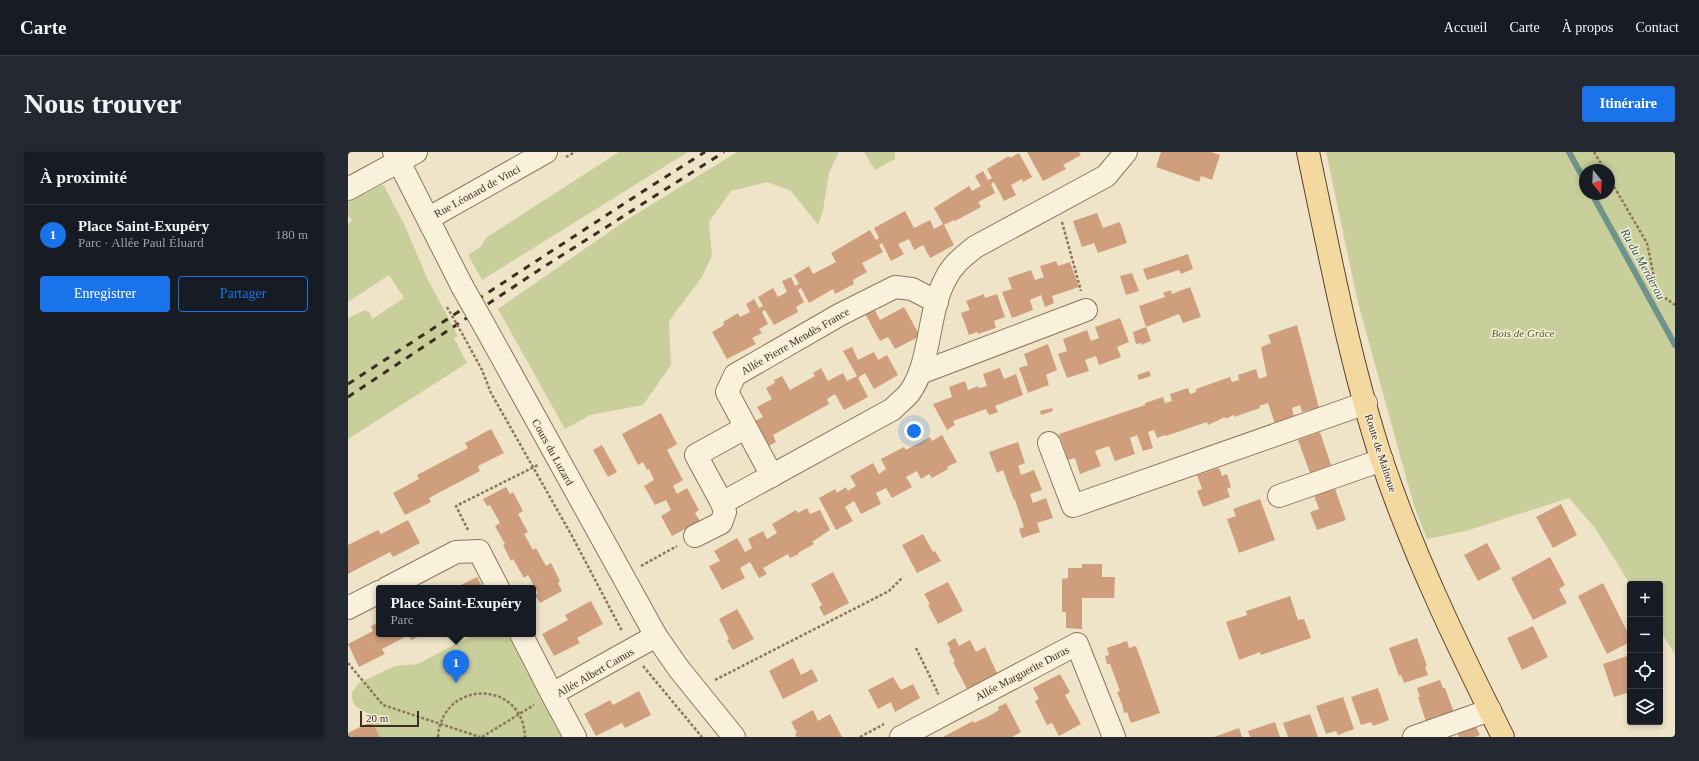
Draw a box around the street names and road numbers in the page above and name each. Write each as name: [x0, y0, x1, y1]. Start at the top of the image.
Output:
street label: Rue Léonard de Vinci: [432, 162, 522, 220]
street label: Allée Pierre Mendès France: [739, 305, 851, 377]
street label: Route de Malnoue: [1363, 413, 1399, 494]
street label: Cours du Luzard: [530, 417, 576, 488]
street label: Allée Marguerite Duras: [973, 643, 1071, 703]
street label: Allée Albert Camus: [554, 645, 636, 699]

